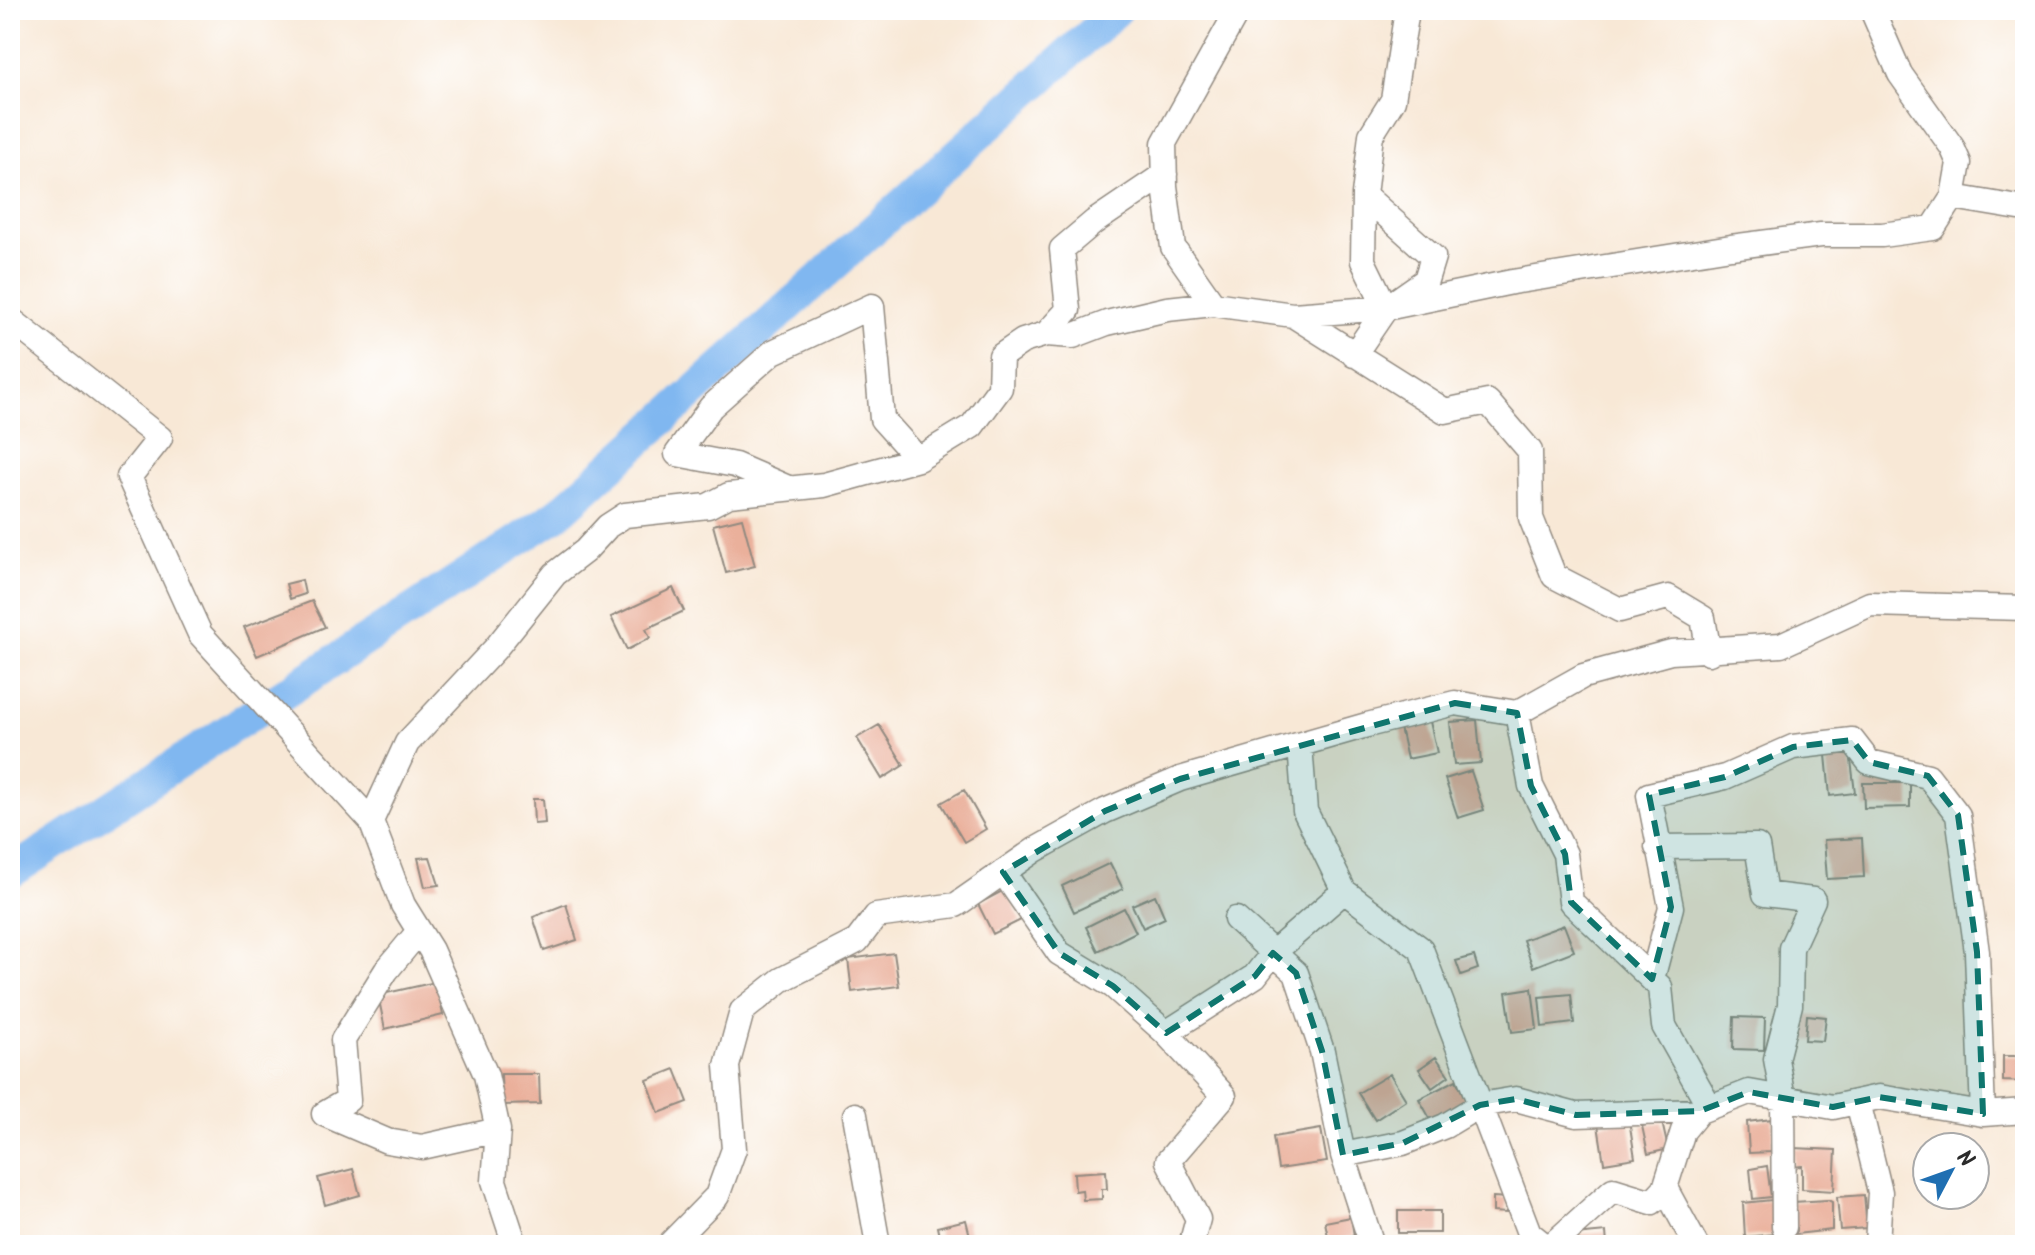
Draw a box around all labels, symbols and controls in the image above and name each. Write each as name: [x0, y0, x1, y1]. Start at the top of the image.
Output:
north arrow: [1911, 1131, 1991, 1211]
text: N: [1946, 1143, 1982, 1176]

